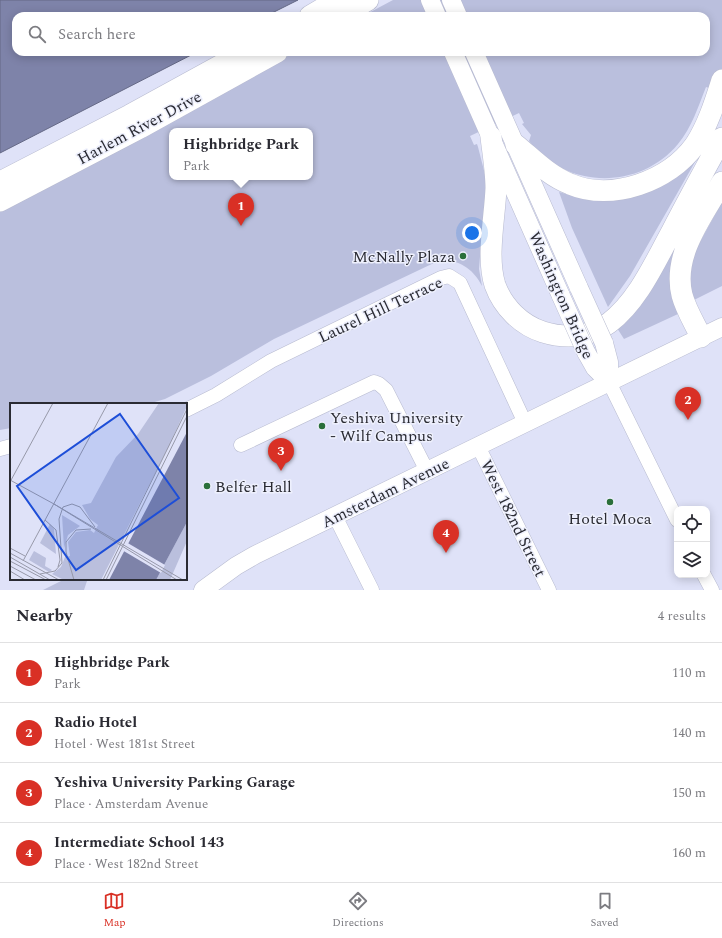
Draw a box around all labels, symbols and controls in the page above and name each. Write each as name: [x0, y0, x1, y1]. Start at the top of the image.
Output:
search box: [12, 12, 710, 56]
icon: search: [26, 23, 48, 45]
text: Search here: [58, 23, 136, 46]
street label: Harlem River Drive: [73, 85, 206, 171]
popup: [169, 128, 313, 180]
text: Highbridge Park: [183, 133, 299, 156]
text: Park: [183, 156, 210, 176]
pin: 1: [228, 193, 254, 226]
your location: [462, 223, 482, 243]
street label: Washington Bridge: [522, 228, 600, 363]
place label: McNally Plaza: [352, 245, 455, 269]
marker: McNally Plaza: [458, 251, 468, 261]
street label: Laurel Hill Terrace: [314, 271, 447, 349]
pin: 2: [675, 387, 701, 420]
inset map: [10, 403, 187, 580]
place label: Yeshiva University - Wilf Campus: [330, 406, 464, 448]
marker: Yeshiva University - Wilf Campus: [317, 421, 327, 431]
pin: 3: [268, 438, 294, 471]
street label: Amsterdam Avenue: [317, 452, 453, 534]
street label: West 182nd Street: [474, 456, 552, 581]
place label: Belfer Hall: [215, 475, 292, 499]
marker: Belfer Hall: [202, 481, 212, 491]
marker: Hotel Moca: [605, 497, 615, 507]
map controls: [674, 506, 710, 578]
button: locate: [674, 506, 710, 542]
place label: Hotel Moca: [568, 507, 652, 531]
pin: 4: [433, 520, 459, 553]
button: layers: [674, 542, 710, 578]
text: Nearby: [16, 603, 72, 629]
text: 4 results: [658, 606, 706, 626]
text: Highbridge Park: [54, 651, 170, 674]
text: 1: [25, 663, 33, 683]
text: 110 m: [672, 663, 706, 683]
text: Park: [54, 674, 81, 694]
text: Radio Hotel: [54, 711, 137, 734]
text: 2: [25, 723, 33, 743]
text: 140 m: [672, 723, 706, 743]
text: Hotel · West 181st Street: [54, 734, 195, 754]
text: Yeshiva University Parking Garage: [54, 771, 295, 794]
text: 3: [25, 783, 33, 803]
text: 150 m: [672, 783, 706, 803]
text: Place · Amsterdam Avenue: [54, 794, 208, 814]
text: Intermediate School 143: [54, 831, 224, 854]
text: 4: [25, 843, 33, 863]
text: 160 m: [672, 843, 706, 863]
text: Place · West 182nd Street: [54, 854, 199, 874]
tab: Map: [103, 890, 126, 931]
tab: Directions: [332, 890, 384, 931]
tab: Saved: [590, 890, 619, 931]

